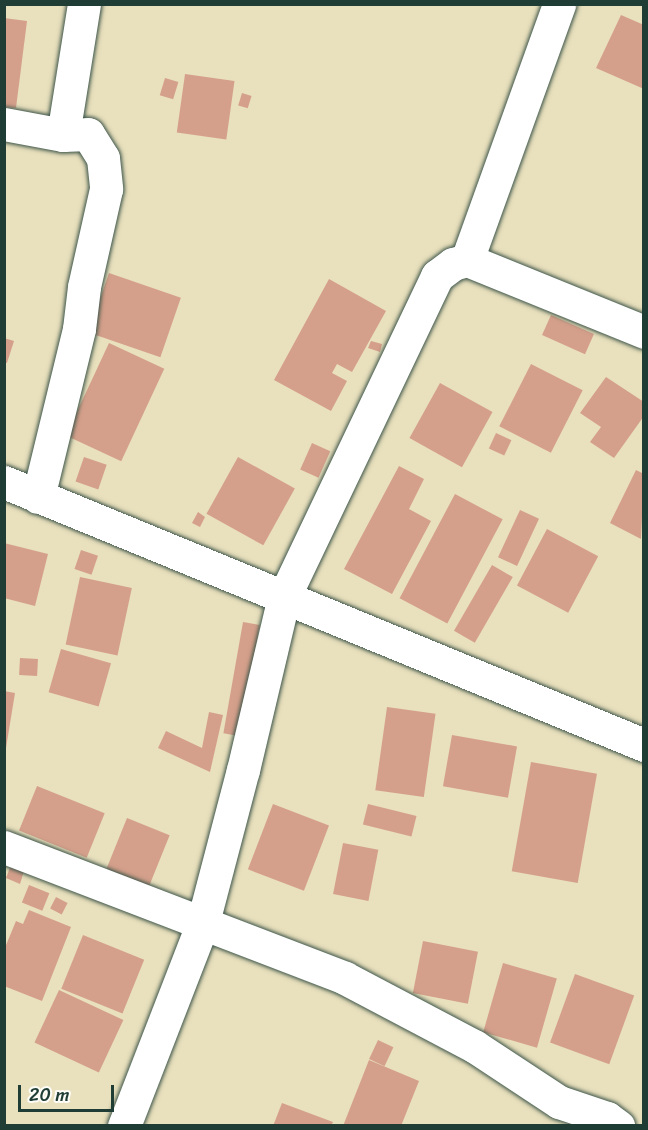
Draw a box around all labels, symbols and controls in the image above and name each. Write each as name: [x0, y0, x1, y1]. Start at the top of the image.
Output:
scale bar: [21, 1073, 117, 1111]
text: 20 m: [29, 1079, 69, 1111]

